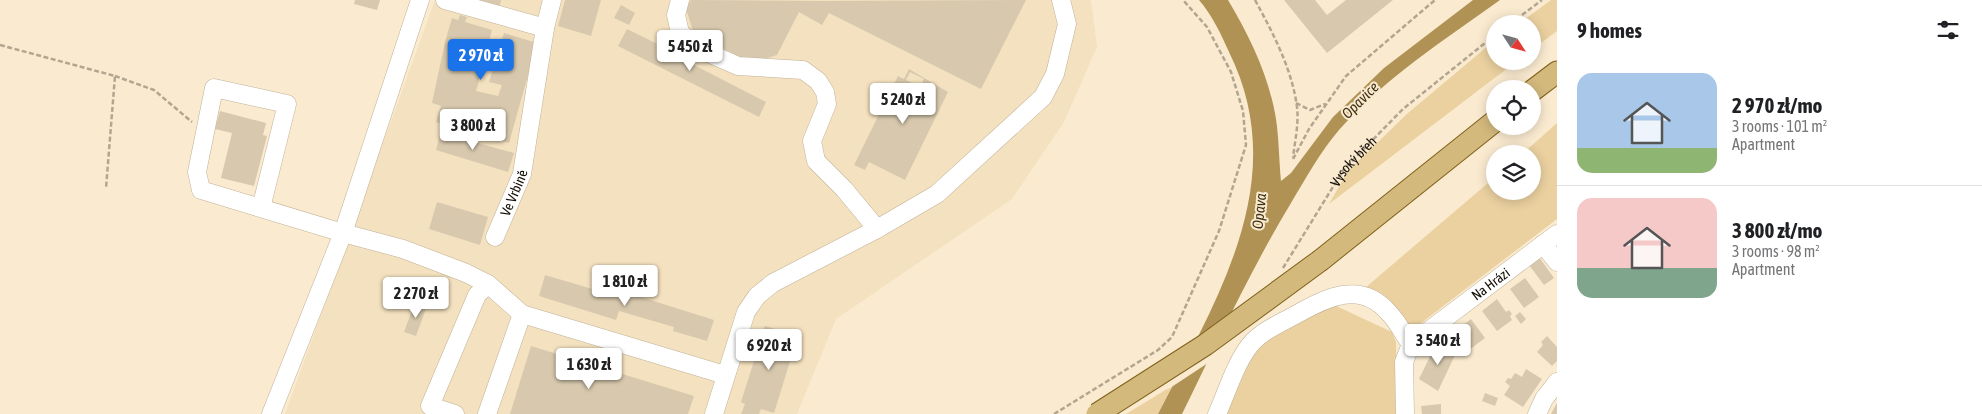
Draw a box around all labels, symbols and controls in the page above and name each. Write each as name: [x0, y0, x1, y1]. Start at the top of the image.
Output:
north arrow: [1486, 15, 1541, 70]
map controls: [1486, 15, 1541, 200]
icon: filters: [1934, 16, 1962, 44]
text: 9 homes: [1577, 18, 1642, 42]
pin: 5 450 zł: [638, 30, 742, 72]
text: 5 450 zł: [668, 37, 712, 55]
pin: 2 970 zł: [429, 38, 533, 81]
text: 2 970 zł: [459, 46, 503, 64]
water label: Opavice: [1338, 78, 1382, 122]
button: locate: [1486, 80, 1541, 135]
pin: 5 240 zł: [851, 82, 955, 125]
text: 5 240 zł: [881, 90, 925, 108]
icon: home: [1617, 93, 1677, 153]
text: 2 970 zł/mo: [1732, 93, 1822, 117]
pin: 3 800 zł: [421, 108, 525, 151]
text: 3 800 zł: [451, 116, 495, 134]
text: 3 rooms · 101 m²: [1732, 117, 1827, 135]
street label: Vysoký břeh: [1327, 133, 1380, 190]
text: Apartment: [1732, 135, 1795, 153]
button: layers: [1486, 145, 1541, 200]
street label: Ve Vrbině: [497, 169, 531, 218]
water label: Opava: [1249, 192, 1269, 230]
icon: home: [1617, 218, 1677, 278]
text: 3 800 zł/mo: [1732, 218, 1822, 242]
text: 3 rooms · 98 m²: [1732, 242, 1820, 260]
text: Apartment: [1732, 260, 1795, 278]
pin: 1 810 zł: [573, 264, 677, 307]
street label: Na Hrázi: [1468, 265, 1513, 303]
text: 1 810 zł: [603, 272, 647, 290]
pin: 2 270 zł: [364, 276, 468, 319]
text: 2 270 zł: [394, 284, 438, 302]
pin: 3 540 zł: [1386, 324, 1490, 366]
pin: 6 920 zł: [717, 328, 821, 371]
text: 3 540 zł: [1416, 331, 1460, 349]
text: 6 920 zł: [747, 336, 791, 354]
pin: 1 630 zł: [537, 348, 641, 390]
text: 1 630 zł: [567, 355, 611, 373]

